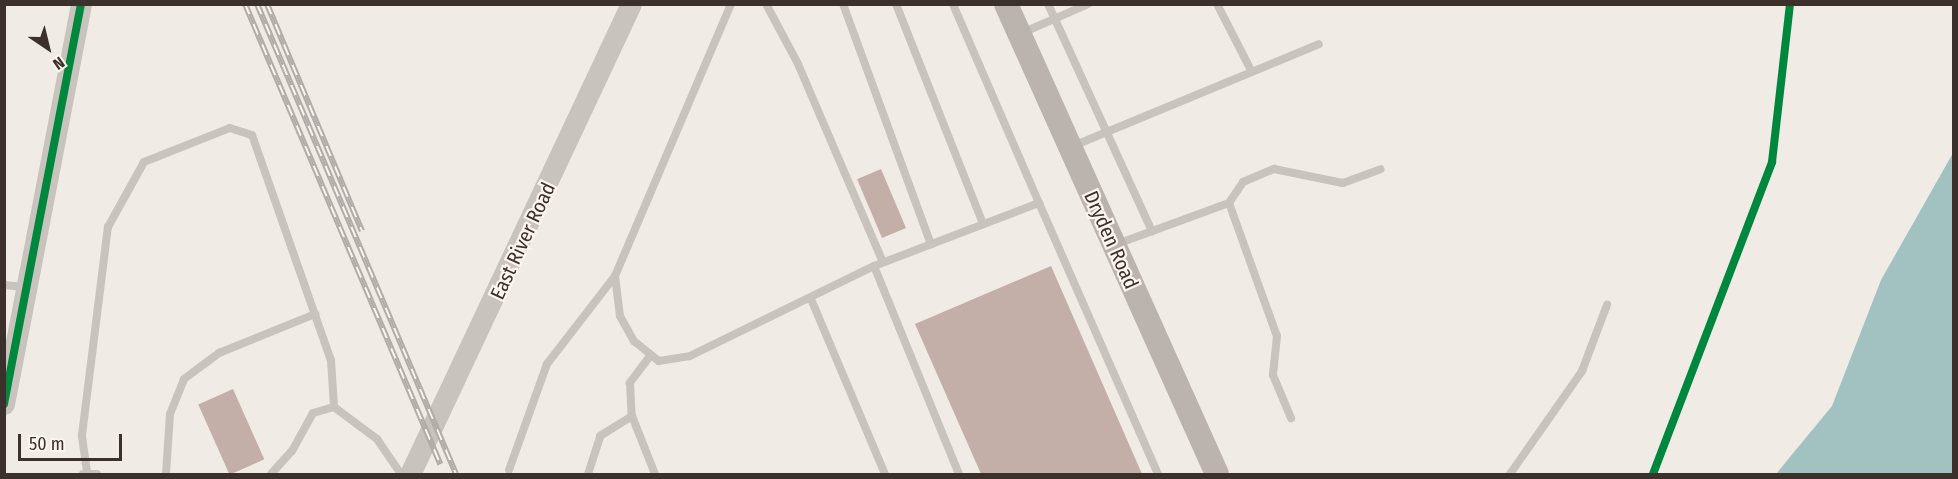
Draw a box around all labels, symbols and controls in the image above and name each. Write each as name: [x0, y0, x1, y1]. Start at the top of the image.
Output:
north arrow: [18, 18, 78, 78]
text: N: [49, 53, 68, 74]
street label: East River Road: [485, 179, 561, 303]
street label: Dryden Road: [1079, 187, 1143, 293]
scale bar: [21, 422, 124, 460]
text: 50 m: [29, 433, 65, 455]

